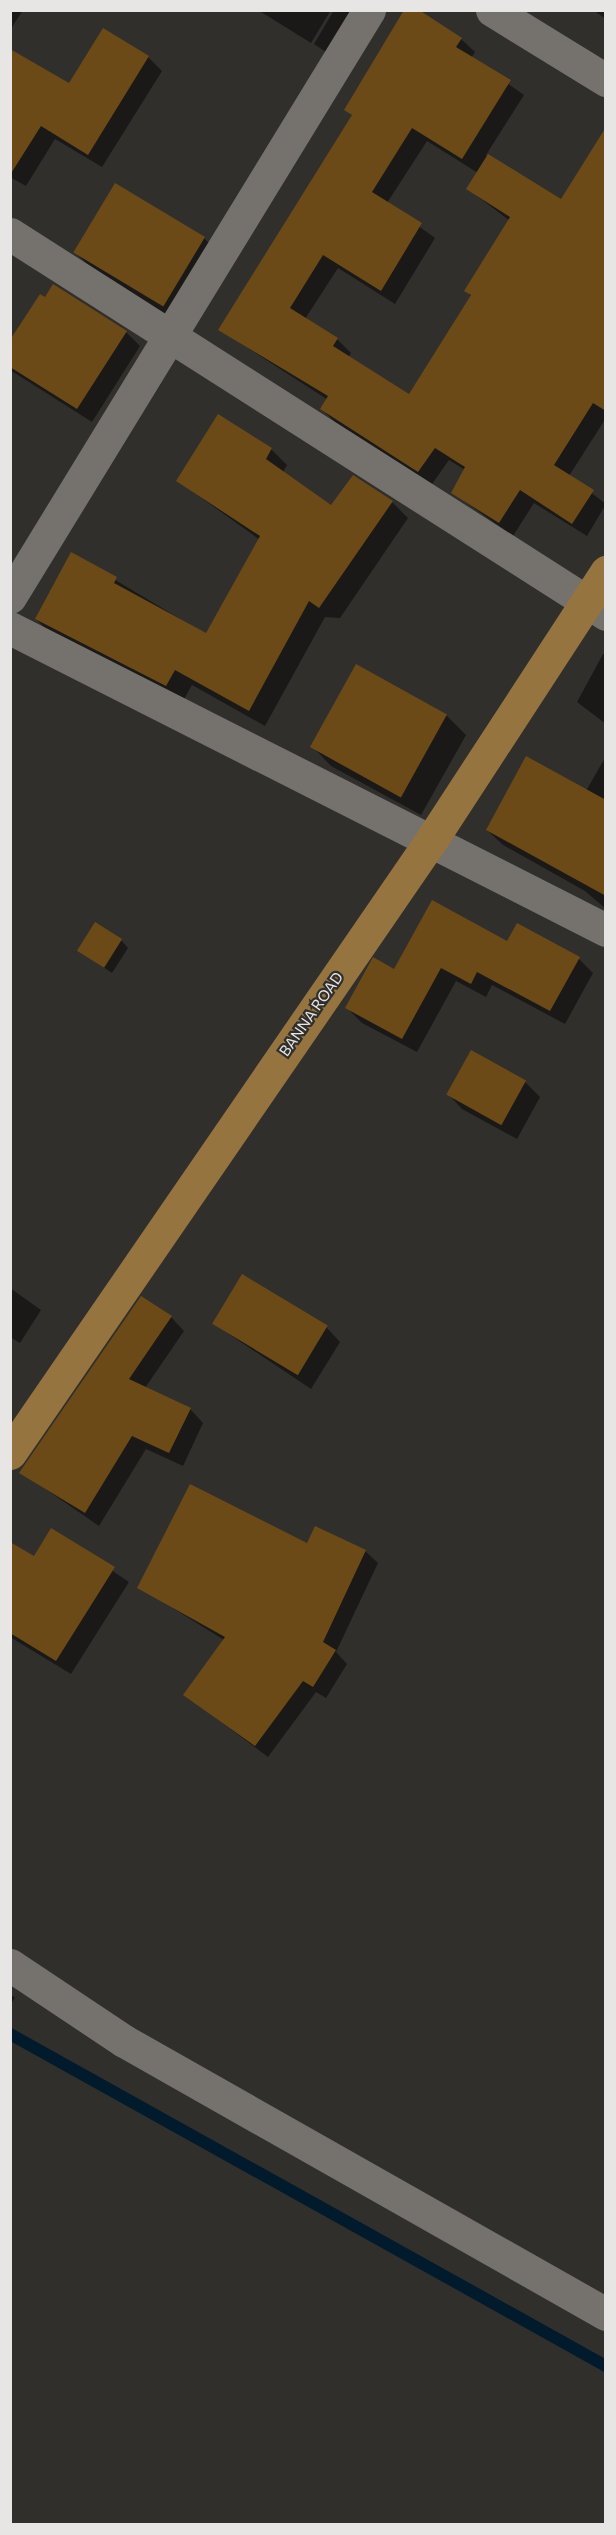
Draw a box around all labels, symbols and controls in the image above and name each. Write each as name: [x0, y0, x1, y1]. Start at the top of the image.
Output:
street label: BANNA ROAD: [275, 968, 347, 1060]

